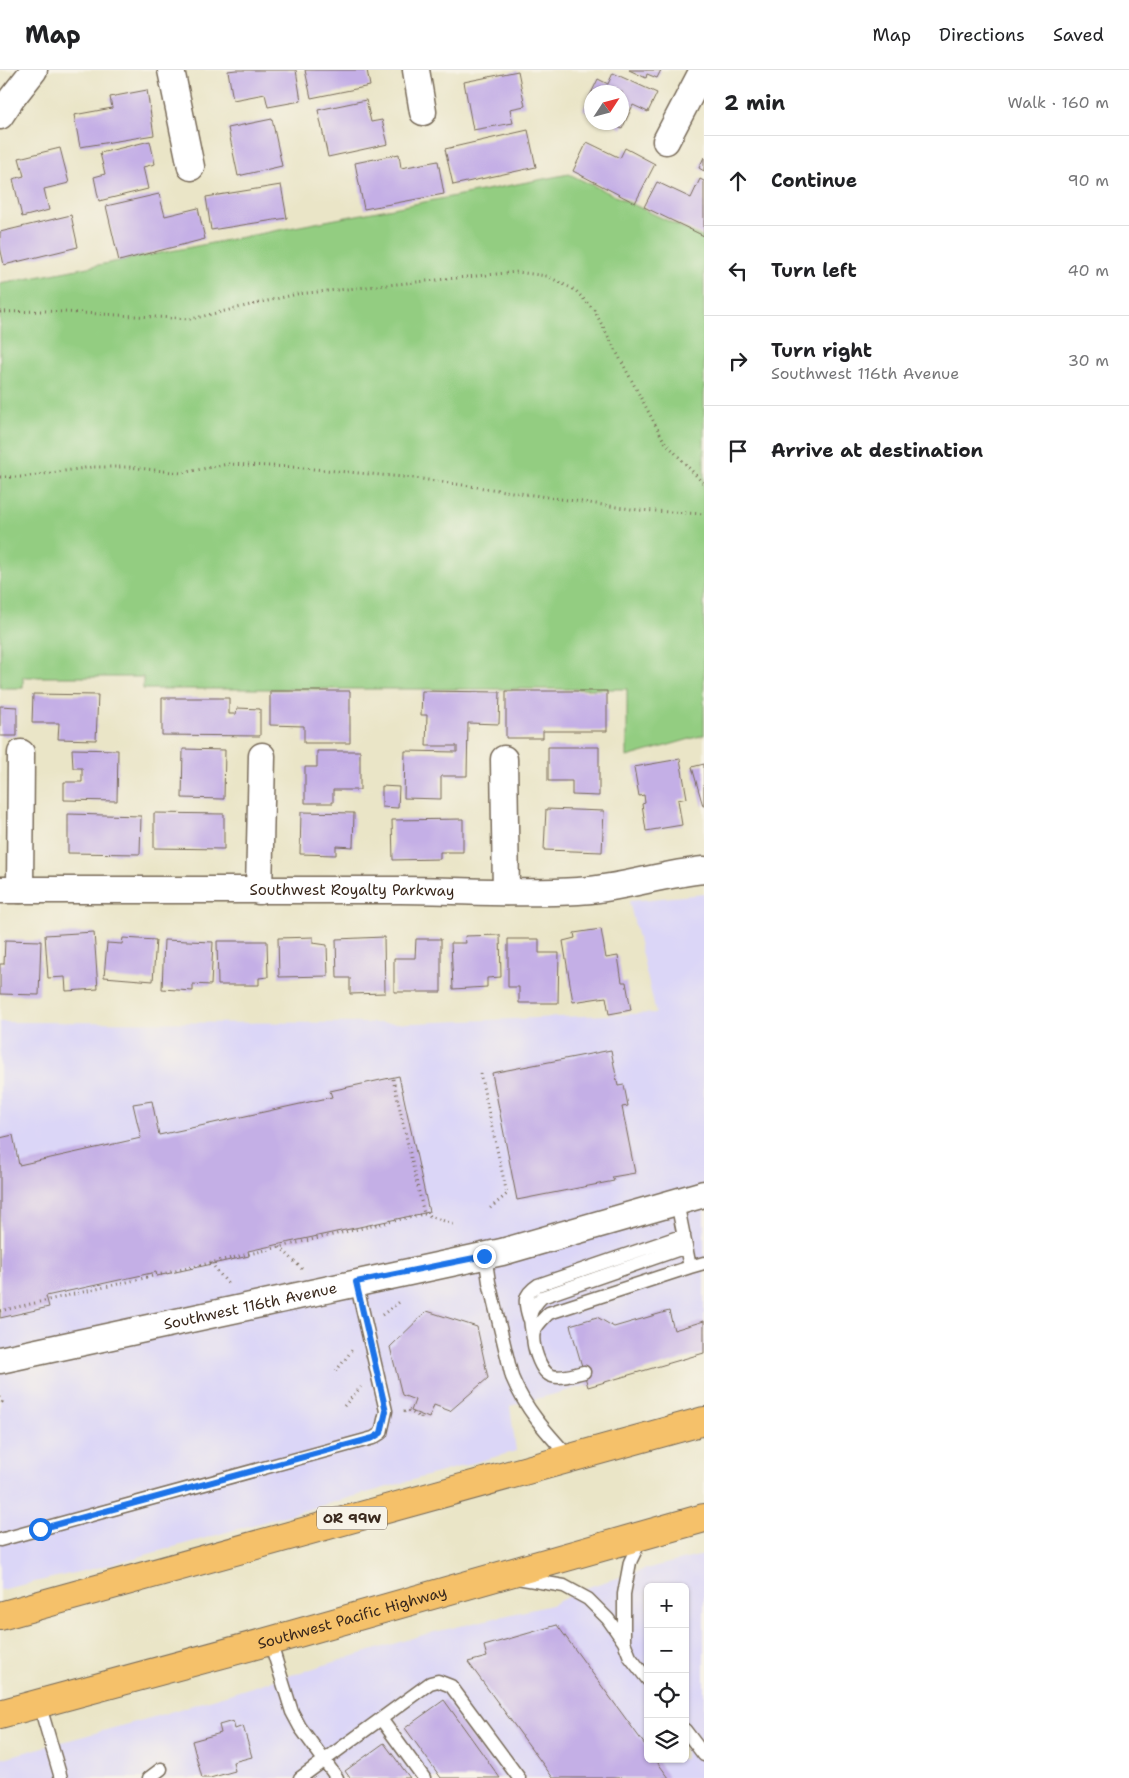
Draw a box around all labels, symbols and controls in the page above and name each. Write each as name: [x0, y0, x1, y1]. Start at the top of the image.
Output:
text: Map: [25, 19, 81, 51]
text: Map: [873, 23, 911, 47]
text: Directions: [939, 23, 1025, 47]
text: Saved: [1053, 23, 1104, 47]
north arrow: [584, 85, 629, 130]
text: 2 min: [724, 89, 785, 117]
text: Walk · 160 m: [1008, 92, 1109, 113]
icon: ahead: [724, 167, 752, 195]
text: Continue: [771, 168, 857, 193]
text: 90 m: [1068, 170, 1109, 191]
icon: left: [724, 257, 752, 285]
text: Turn left: [771, 258, 857, 283]
text: 40 m: [1067, 260, 1109, 281]
text: Turn right: [771, 338, 872, 363]
icon: right: [724, 347, 752, 375]
text: 30 m: [1068, 350, 1109, 371]
text: Southwest 116th Avenue: [771, 363, 959, 384]
icon: arrive: [724, 437, 752, 465]
text: Arrive at destination: [771, 438, 983, 463]
street label: Southwest Royalty Parkway: [250, 880, 455, 901]
route end: [473, 1245, 496, 1268]
street label: Southwest 116th Avenue: [162, 1278, 339, 1335]
road number: OR 99W: [317, 1506, 387, 1530]
route start: [29, 1518, 52, 1541]
street label: Southwest Pacific Highway: [255, 1581, 449, 1654]
map controls: [644, 1583, 689, 1763]
button: +: [644, 1583, 689, 1628]
button: −: [644, 1628, 689, 1673]
button: locate: [644, 1673, 689, 1718]
button: layers: [644, 1718, 689, 1763]

